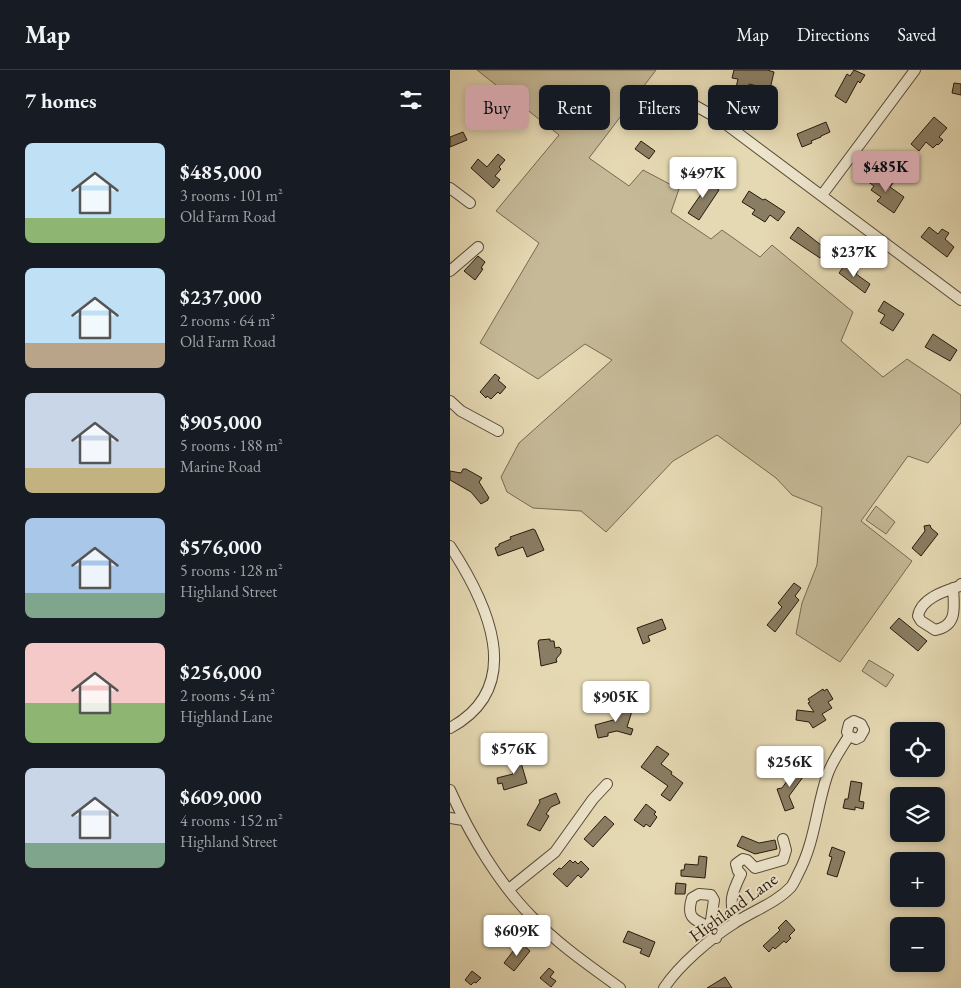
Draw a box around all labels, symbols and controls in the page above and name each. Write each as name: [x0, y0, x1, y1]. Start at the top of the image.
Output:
text: Map: [25, 19, 70, 50]
text: Map: [737, 23, 769, 46]
text: Directions: [797, 23, 869, 46]
text: Saved: [897, 23, 936, 46]
chip: Buy: [465, 85, 529, 130]
chip: Rent: [539, 85, 610, 130]
chip: Filters: [620, 85, 698, 130]
chip: New: [708, 85, 778, 130]
icon: filters: [397, 86, 425, 114]
text: 7 homes: [25, 87, 97, 114]
pin: $485K: [851, 150, 921, 193]
pin: $497K: [668, 156, 738, 199]
text: $485K: [864, 156, 908, 177]
text: $485,000: [180, 158, 262, 185]
text: $497K: [681, 162, 725, 183]
icon: home: [65, 163, 125, 223]
text: 3 rooms · 101 m²: [180, 185, 283, 206]
text: Old Farm Road: [180, 206, 276, 227]
pin: $237K: [819, 236, 889, 278]
text: $237K: [832, 241, 876, 262]
text: $237,000: [180, 283, 262, 310]
icon: home: [65, 288, 125, 348]
text: 2 rooms · 64 m²: [180, 310, 275, 331]
text: Old Farm Road: [180, 331, 276, 352]
text: $905,000: [180, 408, 262, 435]
icon: home: [65, 413, 125, 473]
text: 5 rooms · 188 m²: [180, 435, 283, 456]
text: Marine Road: [180, 456, 261, 477]
text: $576,000: [180, 533, 262, 560]
icon: home: [65, 538, 125, 598]
text: 5 rooms · 128 m²: [180, 560, 283, 581]
text: Highland Street: [180, 581, 277, 602]
text: $256,000: [180, 658, 262, 685]
icon: home: [65, 663, 125, 723]
pin: $905K: [581, 680, 651, 723]
text: 2 rooms · 54 m²: [180, 685, 275, 706]
text: $905K: [594, 686, 638, 707]
text: Highland Lane: [180, 706, 272, 727]
map controls: [890, 722, 945, 972]
button: locate: [890, 722, 945, 777]
pin: $576K: [479, 732, 549, 775]
text: $576K: [492, 738, 536, 759]
pin: $256K: [755, 746, 825, 788]
text: $256K: [768, 751, 812, 772]
text: $609,000: [180, 783, 262, 810]
button: layers: [890, 787, 945, 842]
icon: home: [65, 788, 125, 848]
text: 4 rooms · 152 m²: [180, 810, 283, 831]
text: Highland Street: [180, 831, 277, 852]
button: +: [890, 852, 945, 907]
street label: Highland Lane: [684, 867, 782, 947]
pin: $609K: [482, 914, 552, 957]
button: −: [890, 917, 945, 972]
text: $609K: [495, 920, 539, 941]

